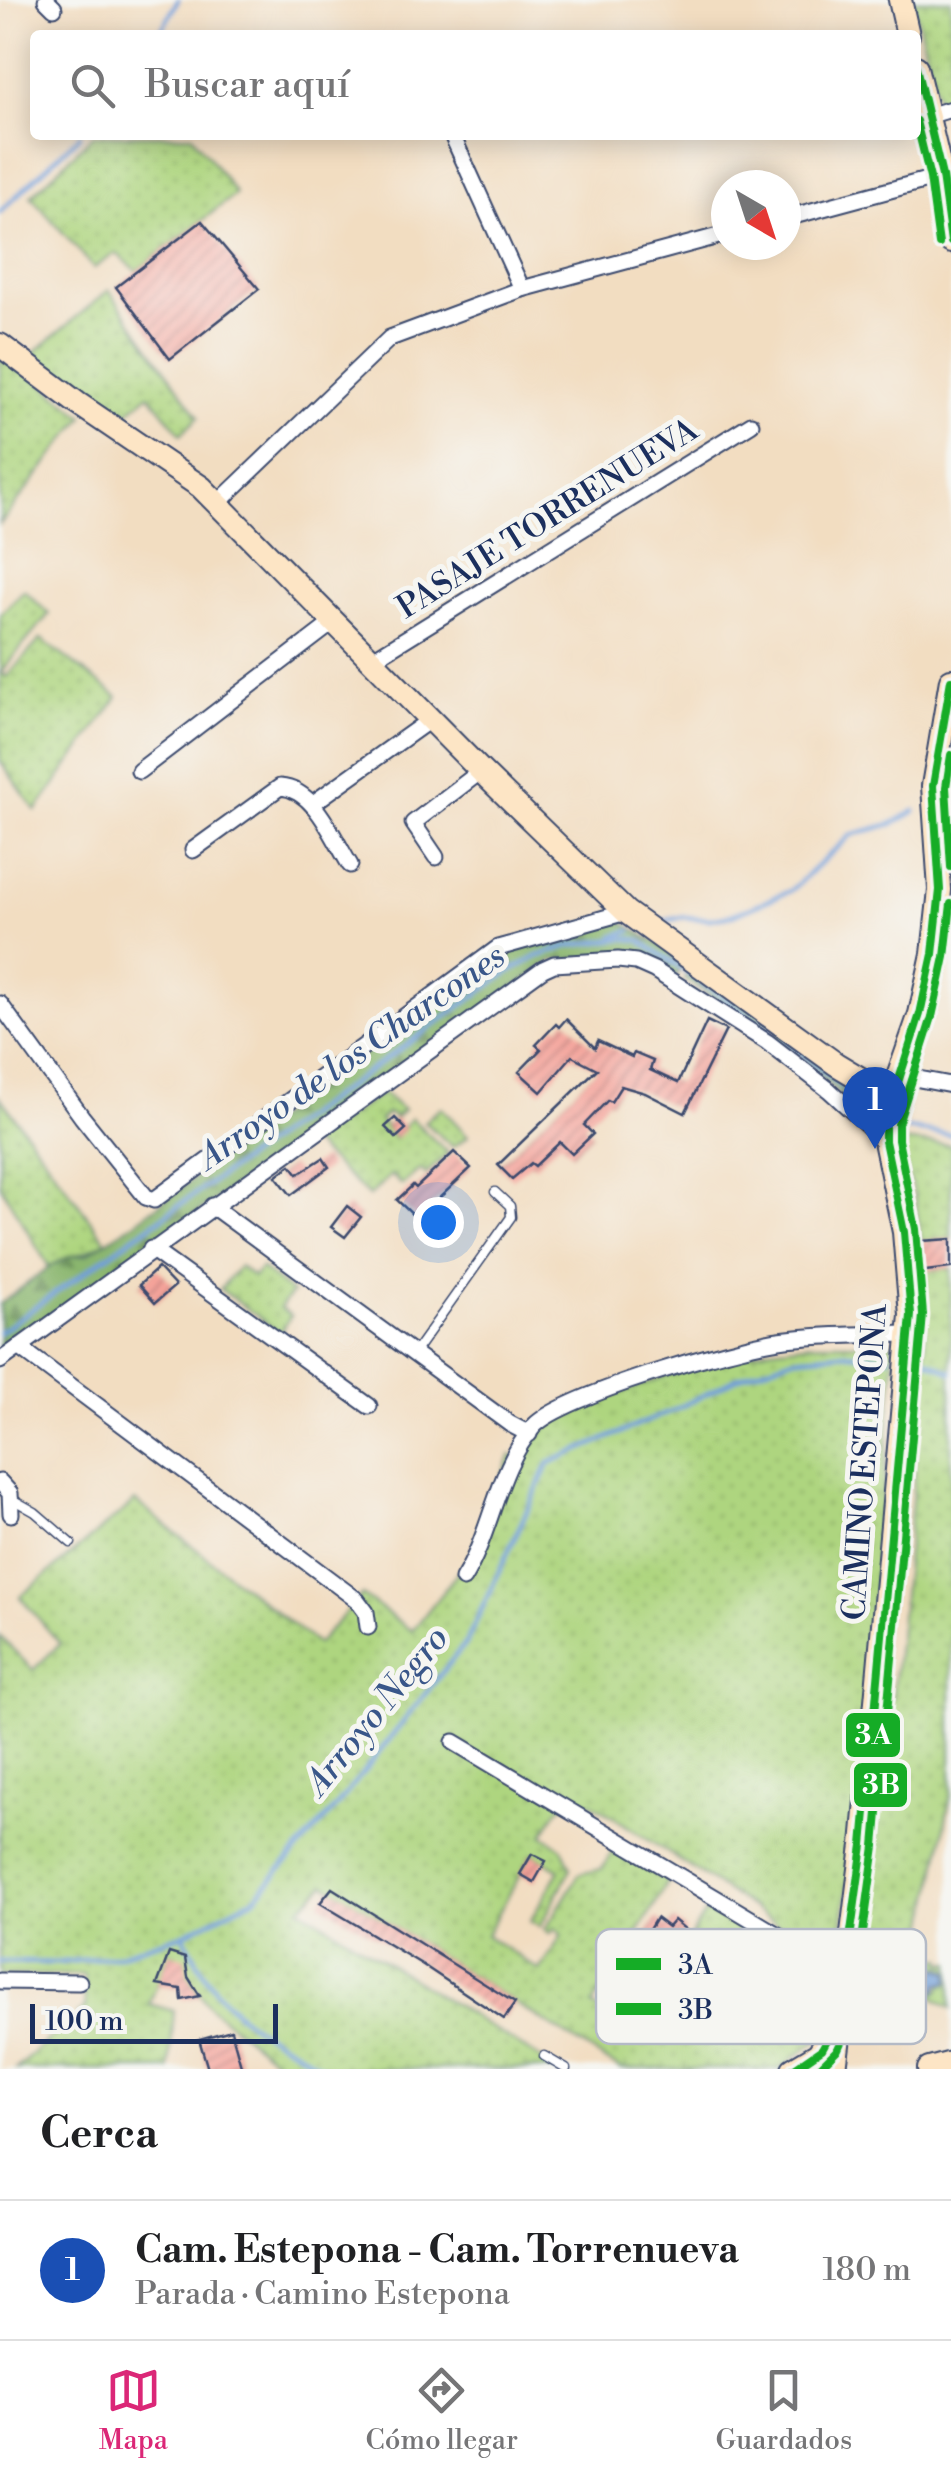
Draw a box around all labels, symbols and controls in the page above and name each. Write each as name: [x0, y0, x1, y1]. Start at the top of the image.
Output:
search box: [30, 30, 921, 140]
icon: search: [65, 58, 120, 113]
text: Buscar aquí: [145, 62, 350, 109]
north arrow: [711, 170, 801, 260]
street label: PASAJE TORRENUEVA: [390, 409, 706, 628]
water label: Arroyo de los Charcones: [187, 935, 513, 1182]
pin: 1: [842, 1066, 908, 1149]
your location: [413, 1197, 464, 1248]
street label: CAMINO ESTEPONA: [834, 1301, 896, 1622]
water label: Arroyo Negro: [294, 1618, 458, 1807]
line badge: 3A: [844, 1711, 902, 1759]
text: 3A: [855, 1718, 892, 1753]
line badge: 3B: [852, 1761, 909, 1809]
text: 3B: [862, 1768, 900, 1803]
legend: [596, 1929, 926, 2044]
text: 3A: [678, 1948, 713, 1983]
text: 3B: [678, 1993, 713, 2028]
scale bar: [30, 1999, 278, 2044]
text: 100 m: [45, 2004, 124, 2039]
text: Cerca: [40, 2108, 158, 2161]
text: Cam. Estepona - Cam. Torrenueva: [135, 2227, 739, 2274]
text: 1: [65, 2250, 80, 2290]
text: 180 m: [822, 2250, 911, 2290]
text: Parada · Camino Estepona: [135, 2274, 510, 2314]
tab: Mapa: [99, 2363, 168, 2458]
tab: Cómo llegar: [366, 2363, 518, 2458]
tab: Guardados: [716, 2363, 852, 2458]

